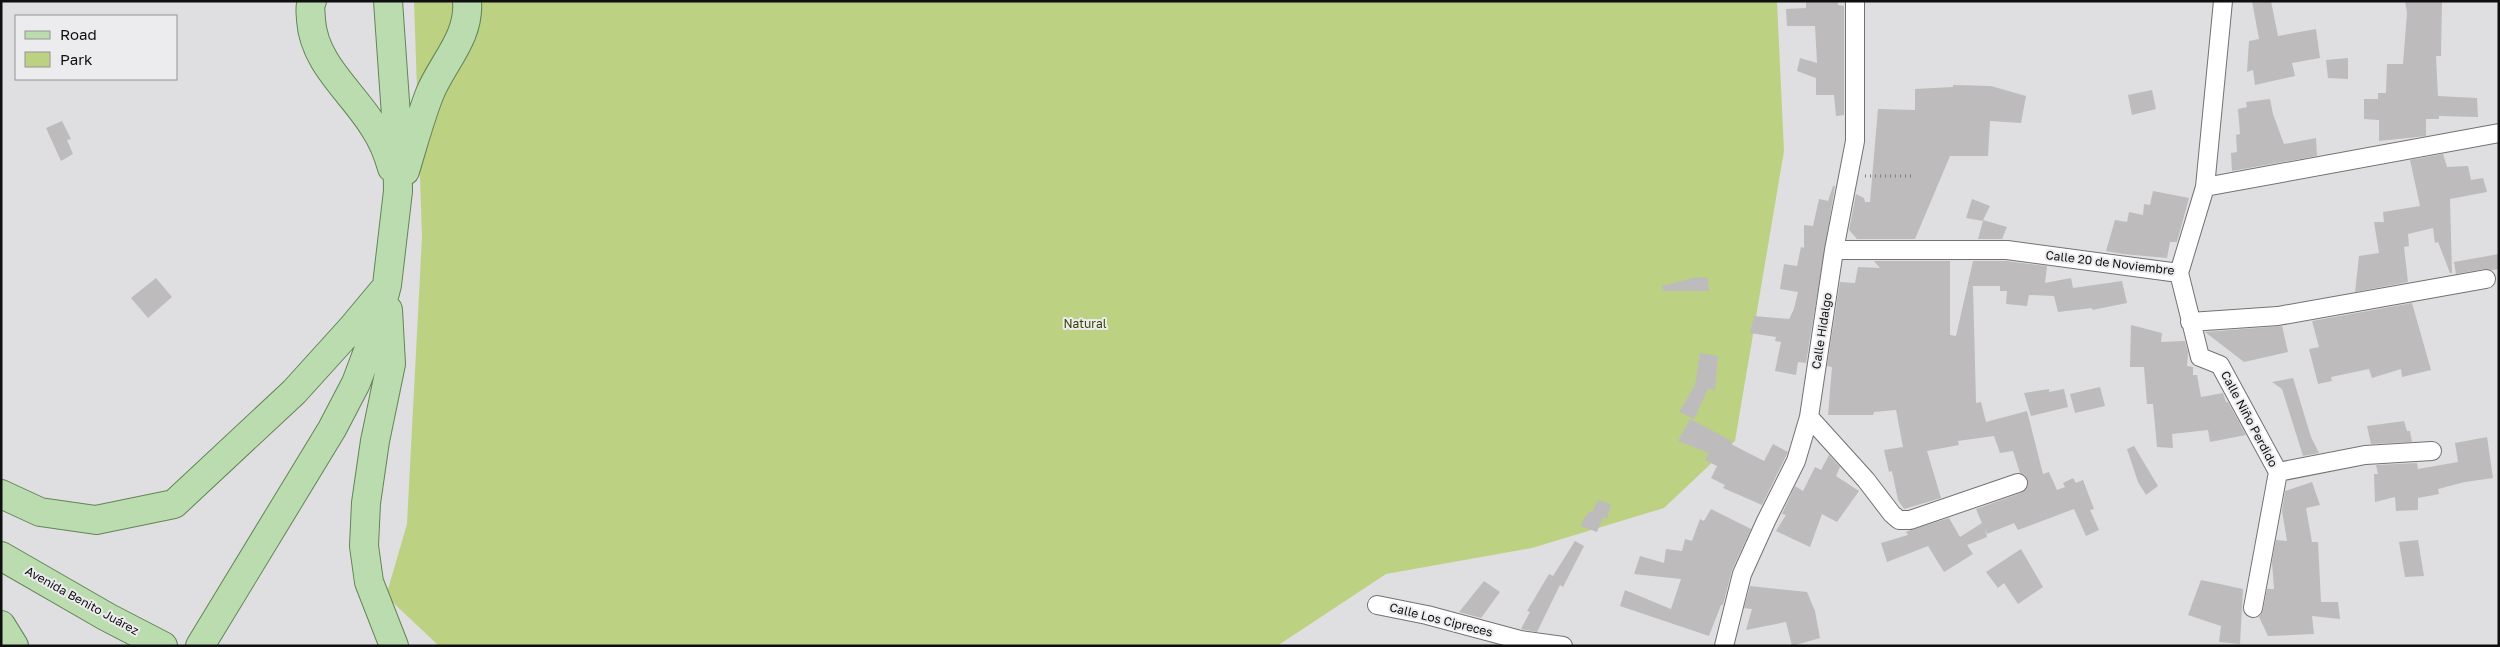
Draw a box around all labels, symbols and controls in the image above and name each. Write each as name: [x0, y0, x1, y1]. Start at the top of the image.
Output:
legend: [15, 15, 178, 80]
text: Road: [60, 25, 97, 43]
text: Park: [60, 50, 93, 68]
street label: Calle 20 de Noviembre: [2045, 247, 2175, 278]
street label: Calle Hidalgo: [1808, 292, 1835, 370]
park label: Natural: [1063, 316, 1107, 331]
street label: Calle Niño Perdido: [2218, 368, 2281, 469]
street label: Avenida Benito Juárez: [23, 563, 142, 638]
street label: Calle Los Cipreces: [1388, 599, 1494, 640]

